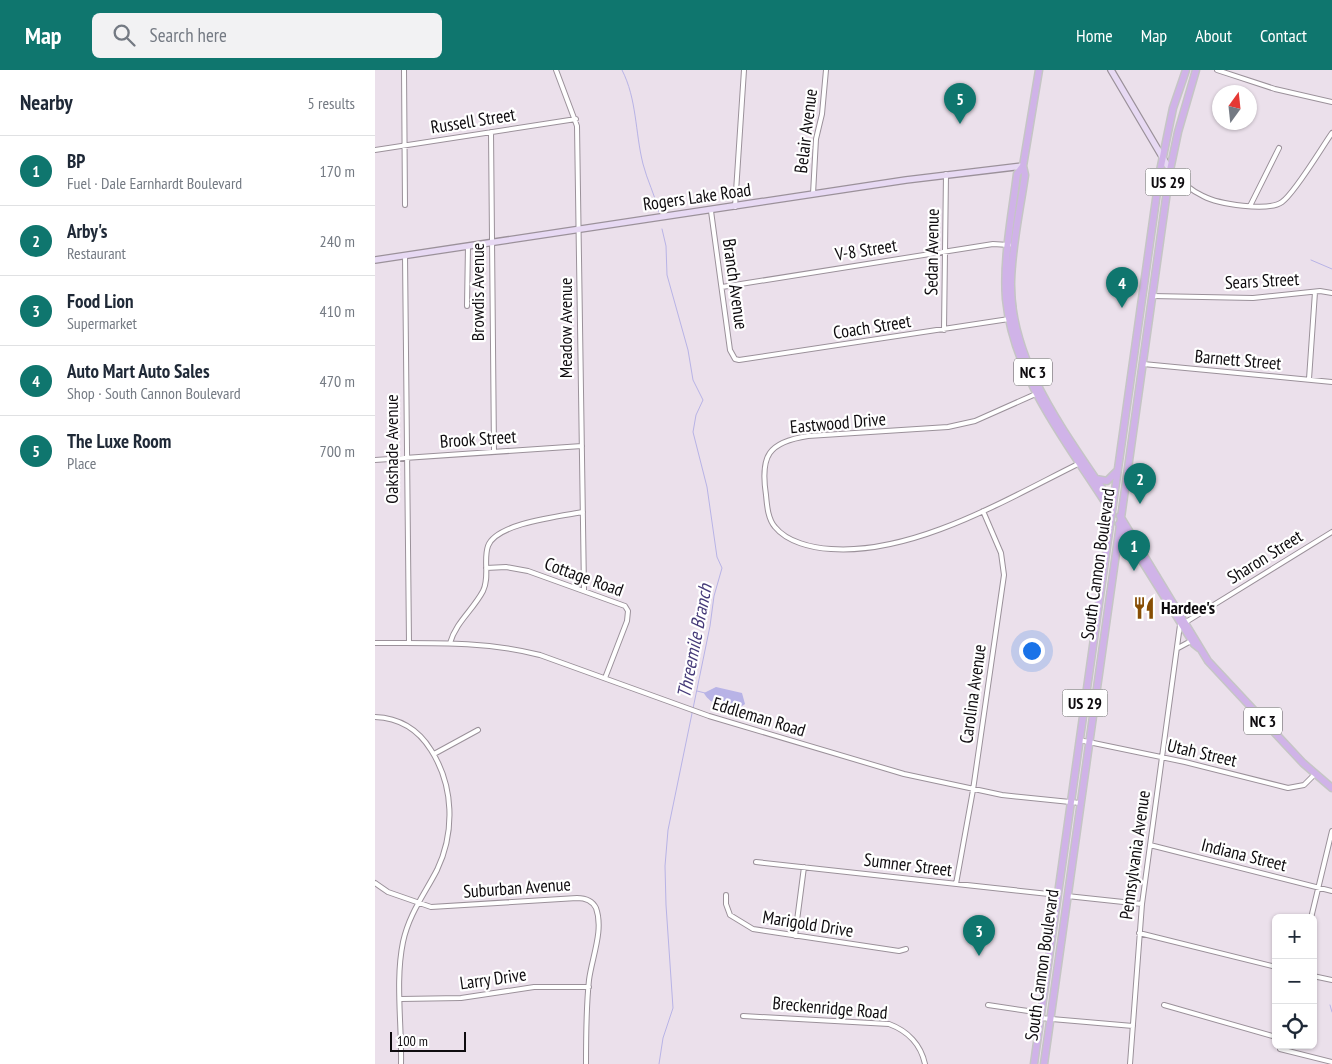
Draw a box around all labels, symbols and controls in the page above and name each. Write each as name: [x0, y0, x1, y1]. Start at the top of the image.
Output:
search box: [92, 13, 442, 58]
text: Map: [25, 20, 62, 51]
icon: search: [110, 21, 138, 49]
text: Search here: [150, 23, 227, 47]
text: Home: [1076, 24, 1113, 47]
text: Map: [1141, 24, 1167, 47]
text: About: [1195, 24, 1232, 47]
text: Contact: [1260, 24, 1307, 47]
pin: 5: [944, 83, 976, 124]
north arrow: [1212, 85, 1257, 130]
street label: Belair Avenue: [789, 87, 822, 175]
text: Nearby: [20, 89, 73, 116]
text: 5 results: [308, 93, 355, 113]
street label: Russell Street: [429, 102, 517, 139]
text: BP: [67, 149, 85, 173]
text: 1: [32, 161, 40, 181]
text: 170 m: [320, 161, 355, 181]
road number: US 29: [1145, 168, 1191, 195]
text: Fuel · Dale Earnhardt Boulevard: [67, 173, 242, 193]
street label: Rogers Lake Road: [641, 178, 752, 215]
street label: Sedan Avenue: [919, 208, 944, 296]
text: Arby's: [67, 219, 108, 243]
text: 2: [32, 231, 40, 251]
text: 240 m: [320, 231, 355, 251]
street label: V-8 Street: [833, 233, 898, 266]
street label: Branch Avenue: [718, 237, 753, 331]
text: Restaurant: [67, 243, 126, 263]
street label: Browdis Avenue: [466, 243, 489, 341]
pin: 4: [1106, 267, 1138, 308]
street label: Sears Street: [1224, 267, 1300, 294]
street label: Meadow Avenue: [554, 278, 577, 378]
text: Food Lion: [67, 289, 134, 313]
text: 3: [32, 301, 40, 321]
text: 410 m: [320, 301, 355, 321]
street label: Coach Street: [832, 309, 912, 344]
text: Supermarket: [67, 313, 137, 333]
street label: Barnett Street: [1194, 344, 1282, 375]
road number: NC 3: [1014, 358, 1052, 386]
text: Auto Mart Auto Sales: [67, 359, 210, 383]
text: 4: [32, 371, 40, 391]
text: 470 m: [320, 371, 355, 391]
text: Shop · South Cannon Boulevard: [67, 383, 241, 403]
street label: Oakshade Avenue: [380, 394, 403, 504]
street label: Eastwood Drive: [789, 407, 887, 438]
street label: Brook Street: [439, 424, 517, 453]
text: The Luxe Room: [67, 429, 171, 453]
text: 5: [32, 441, 40, 461]
text: 700 m: [320, 441, 355, 461]
text: Place: [67, 453, 96, 473]
pin: 2: [1124, 463, 1156, 504]
street label: South Cannon Boulevard: [1075, 487, 1120, 641]
street label: Sharon Street: [1223, 524, 1307, 589]
pin: 1: [1118, 530, 1150, 571]
street label: Cottage Road: [542, 552, 627, 601]
water label: Threemile Branch: [671, 580, 717, 700]
restaurant icon: Hardee's: [1131, 595, 1157, 621]
place label: Hardee's: [1161, 596, 1215, 619]
your location: [1019, 638, 1045, 664]
street label: Carolina Avenue: [954, 643, 991, 745]
road number: US 29: [1063, 690, 1107, 716]
street label: Eddleman Road: [710, 691, 809, 742]
road number: NC 3: [1244, 707, 1282, 734]
street label: Utah Street: [1165, 733, 1239, 772]
street label: Pennsylvania Avenue: [1114, 789, 1155, 921]
street label: Indiana Street: [1199, 833, 1289, 876]
street label: Sumner Street: [863, 848, 953, 881]
street label: Suburban Avenue: [462, 872, 572, 903]
street label: South Cannon Boulevard: [1019, 888, 1064, 1042]
street label: Marigold Drive: [761, 905, 855, 942]
map controls: [1272, 914, 1317, 1049]
button: +: [1272, 914, 1317, 959]
pin: 3: [963, 915, 995, 956]
button: −: [1272, 959, 1317, 1004]
street label: Larry Drive: [458, 962, 528, 995]
street label: Breckenridge Road: [771, 991, 889, 1024]
button: locate: [1272, 1004, 1317, 1049]
scale bar: [390, 1029, 466, 1052]
text: 100 m: [397, 1032, 428, 1050]

